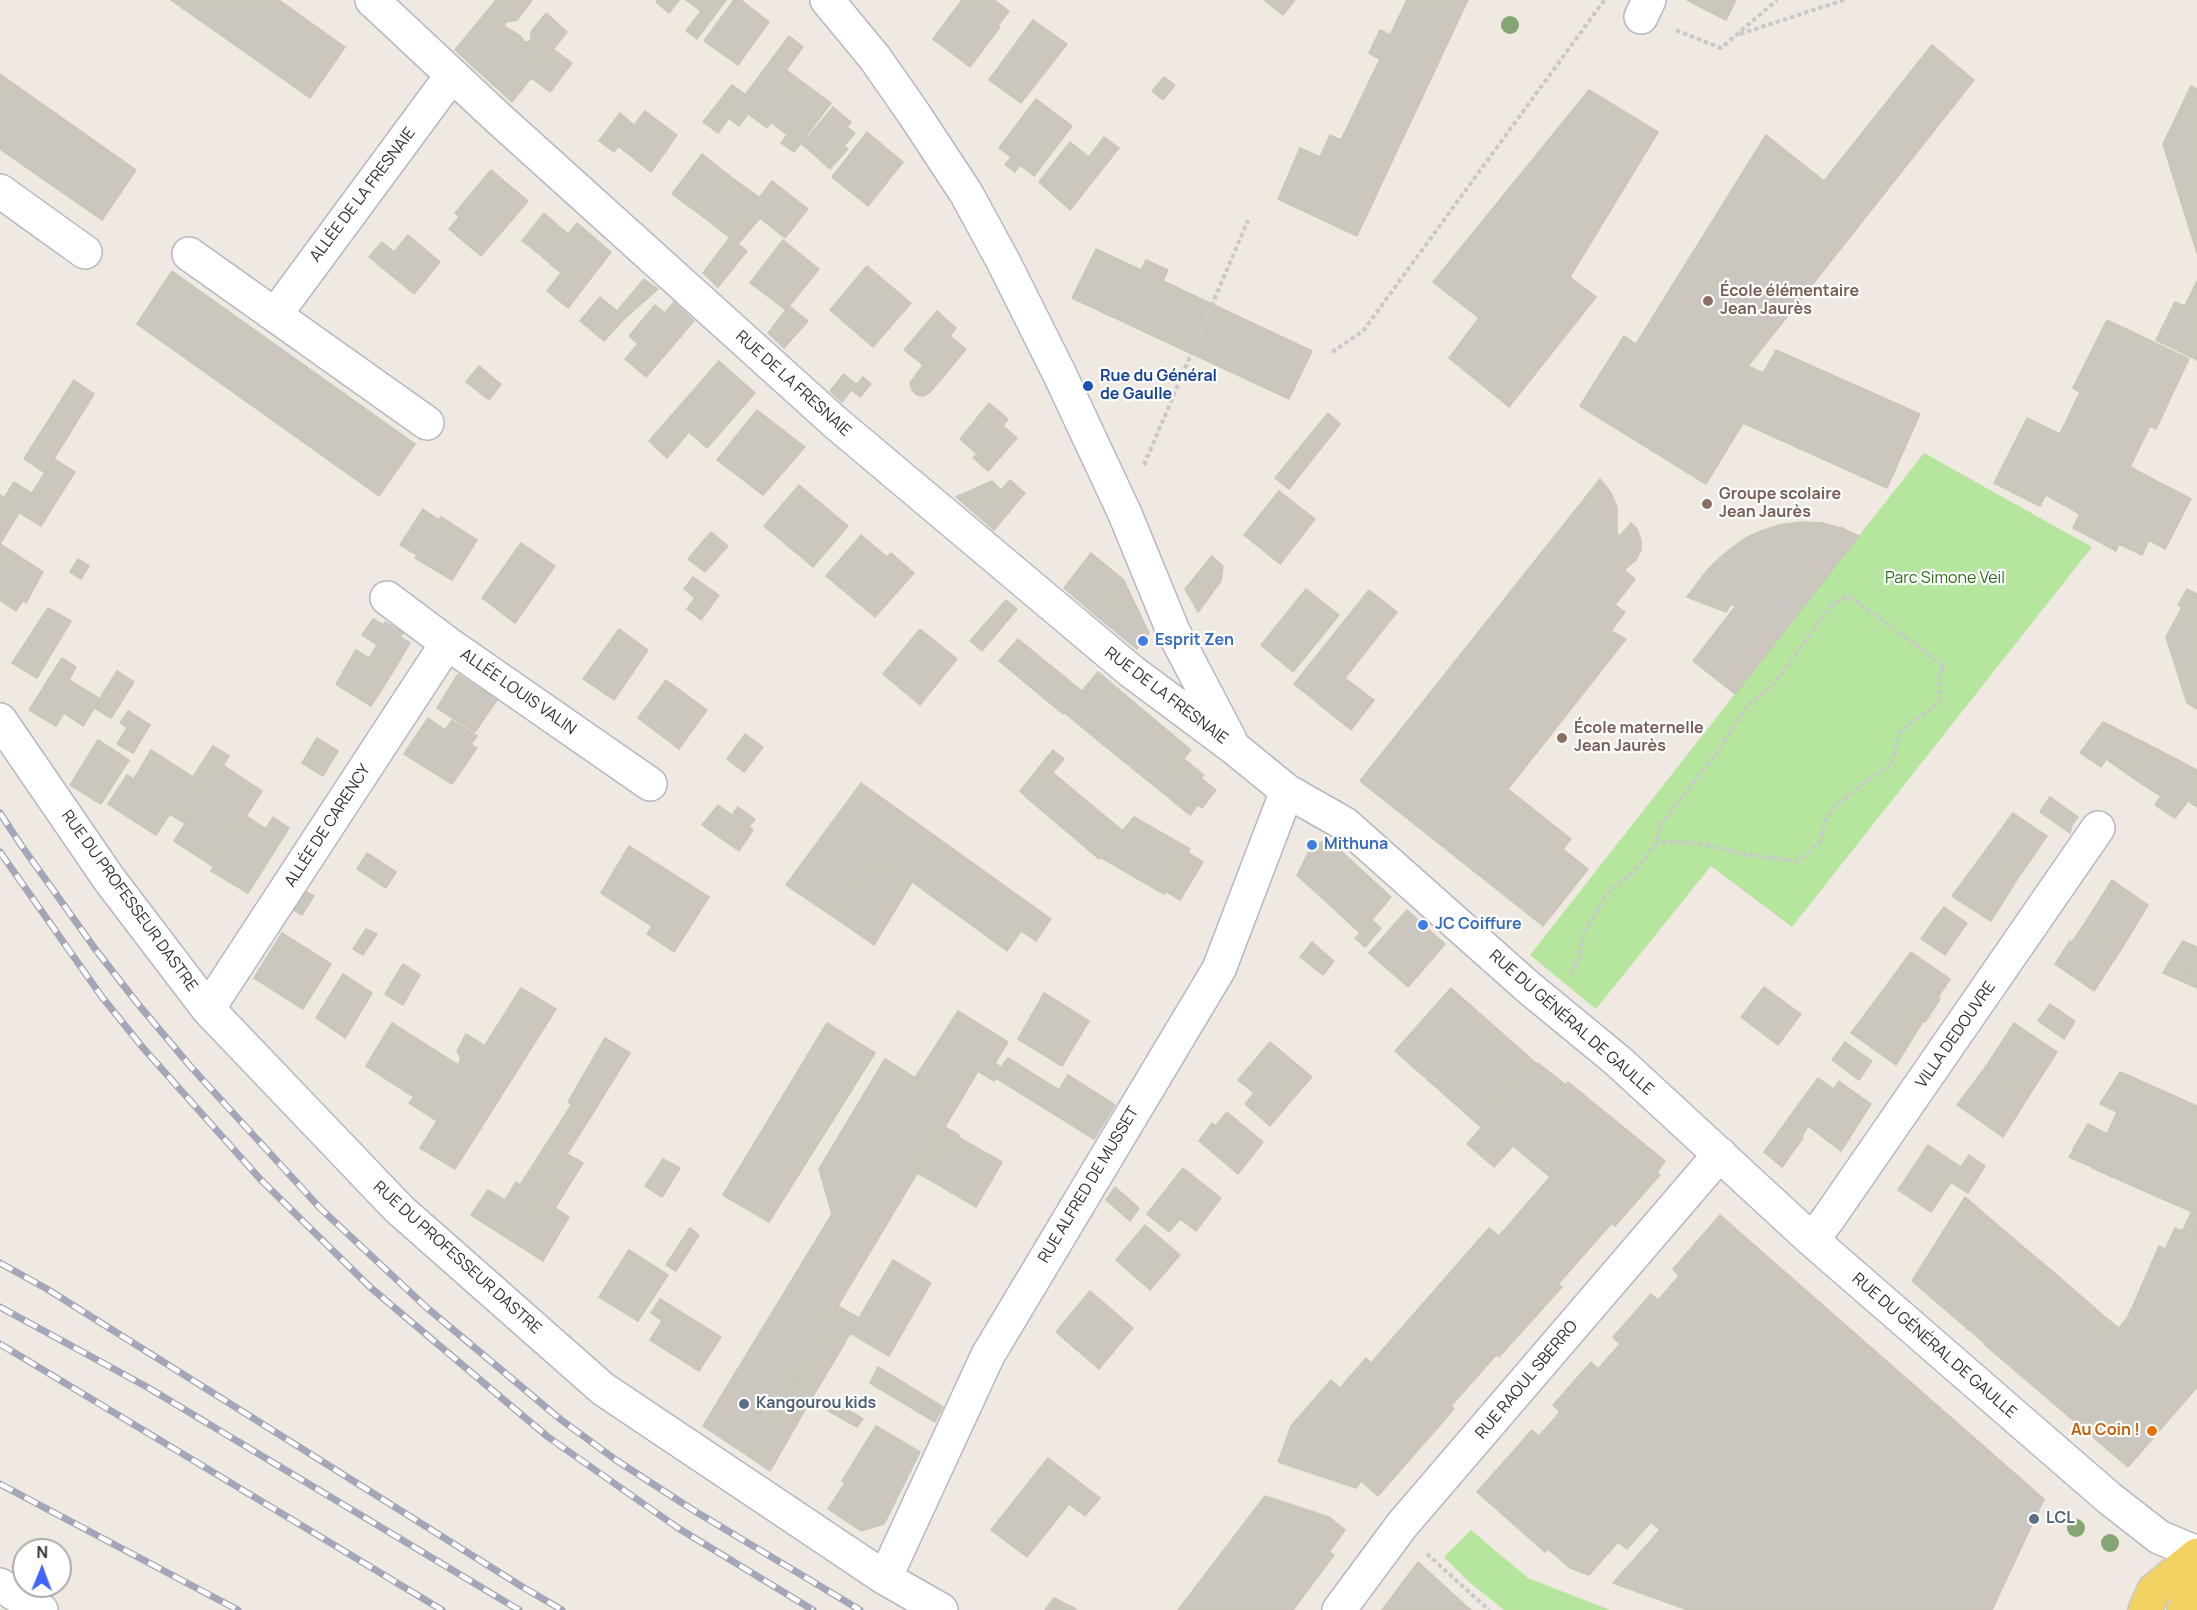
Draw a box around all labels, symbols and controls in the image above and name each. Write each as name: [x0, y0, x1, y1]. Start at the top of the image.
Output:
street label: ALLÉE DE LA FRESNAIE: [306, 124, 420, 266]
place label: École élémentaire Jean Jaurès: [1720, 282, 1859, 320]
marker: École élémentaire Jean Jaurès: [1701, 294, 1715, 308]
street label: RUE DE LA FRESNAIE: [731, 327, 855, 441]
place label: Rue du Général de Gaulle: [1100, 367, 1217, 405]
marker: Rue du Général de Gaulle: [1081, 379, 1095, 393]
place label: Groupe scolaire Jean Jaurès: [1719, 485, 1841, 523]
marker: Groupe scolaire Jean Jaurès: [1700, 497, 1714, 511]
park label: Parc Simone Veil: [1885, 569, 2005, 589]
place label: Esprit Zen: [1155, 631, 1234, 651]
marker: Esprit Zen: [1136, 634, 1150, 648]
street label: RUE DE LA FRESNAIE: [1101, 644, 1231, 748]
street label: ALLÉE LOUIS VALIN: [456, 645, 580, 739]
place label: École maternelle Jean Jaurès: [1574, 719, 1704, 757]
marker: École maternelle Jean Jaurès: [1555, 731, 1569, 745]
street label: ALLÉE DE CARENCY: [281, 761, 375, 891]
street label: RUE DU PROFESSEUR DASTRE: [57, 807, 201, 995]
place label: Mithuna: [1324, 835, 1388, 855]
marker: Mithuna: [1305, 838, 1319, 852]
place label: JC Coiffure: [1435, 915, 1522, 935]
marker: JC Coiffure: [1416, 918, 1430, 932]
street label: RUE DU GÉNÉRAL DE GAULLE: [1485, 946, 1657, 1100]
street label: VILLA DEDOUVRE: [1912, 978, 2000, 1092]
street label: RUE ALFRED DE MUSSET: [1035, 1103, 1143, 1267]
street label: RUE DU PROFESSEUR DASTRE: [369, 1177, 545, 1339]
street label: RUE DU GÉNÉRAL DE GAULLE: [1848, 1269, 2020, 1423]
street label: RUE RAOUL SBERRO: [1472, 1317, 1582, 1443]
place label: Kangourou kids: [756, 1394, 876, 1414]
marker: Kangourou kids: [737, 1397, 751, 1411]
place label: Au Coin !: [2071, 1421, 2140, 1441]
marker: Au Coin !: [2145, 1424, 2159, 1438]
place label: LCL: [2046, 1509, 2075, 1529]
marker: LCL: [2027, 1512, 2041, 1526]
north arrow: [12, 1538, 72, 1598]
text: N: [36, 1541, 48, 1563]

